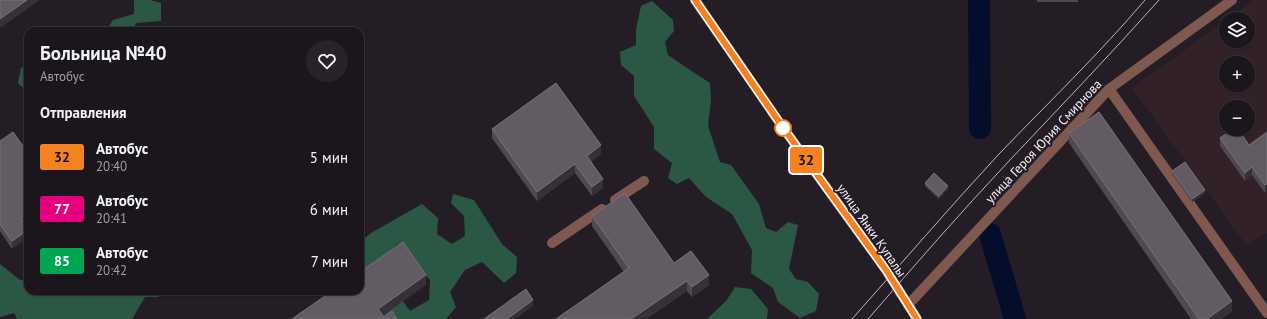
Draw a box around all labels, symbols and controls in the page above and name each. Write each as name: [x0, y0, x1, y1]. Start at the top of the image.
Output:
map controls: [1219, 12, 1255, 136]
button: layers: [1219, 12, 1255, 48]
button: heart: [306, 40, 348, 82]
text: Больница №40: [40, 41, 167, 65]
button: +: [1219, 56, 1255, 92]
text: Автобус: [40, 68, 85, 85]
street label: улица Героя Юрия Смирнова: [981, 76, 1105, 207]
button: −: [1219, 100, 1255, 136]
text: Отправления: [40, 103, 127, 122]
unlabelled marker: [774, 119, 792, 137]
text: Автобус: [96, 139, 148, 158]
line badge: 32: [788, 147, 824, 173]
text: 32: [54, 148, 70, 166]
text: 5 мин: [310, 148, 348, 167]
text: 32: [798, 151, 814, 169]
text: 20:40: [96, 158, 127, 175]
street label: улица Янки Купалы: [833, 180, 910, 280]
text: Автобус: [96, 191, 148, 210]
text: 77: [54, 200, 70, 218]
text: 6 мин: [310, 200, 348, 219]
text: 20:41: [96, 210, 127, 227]
text: Автобус: [96, 243, 148, 262]
text: 85: [54, 252, 70, 270]
text: 7 мин: [311, 252, 348, 271]
text: 20:42: [96, 262, 127, 279]

